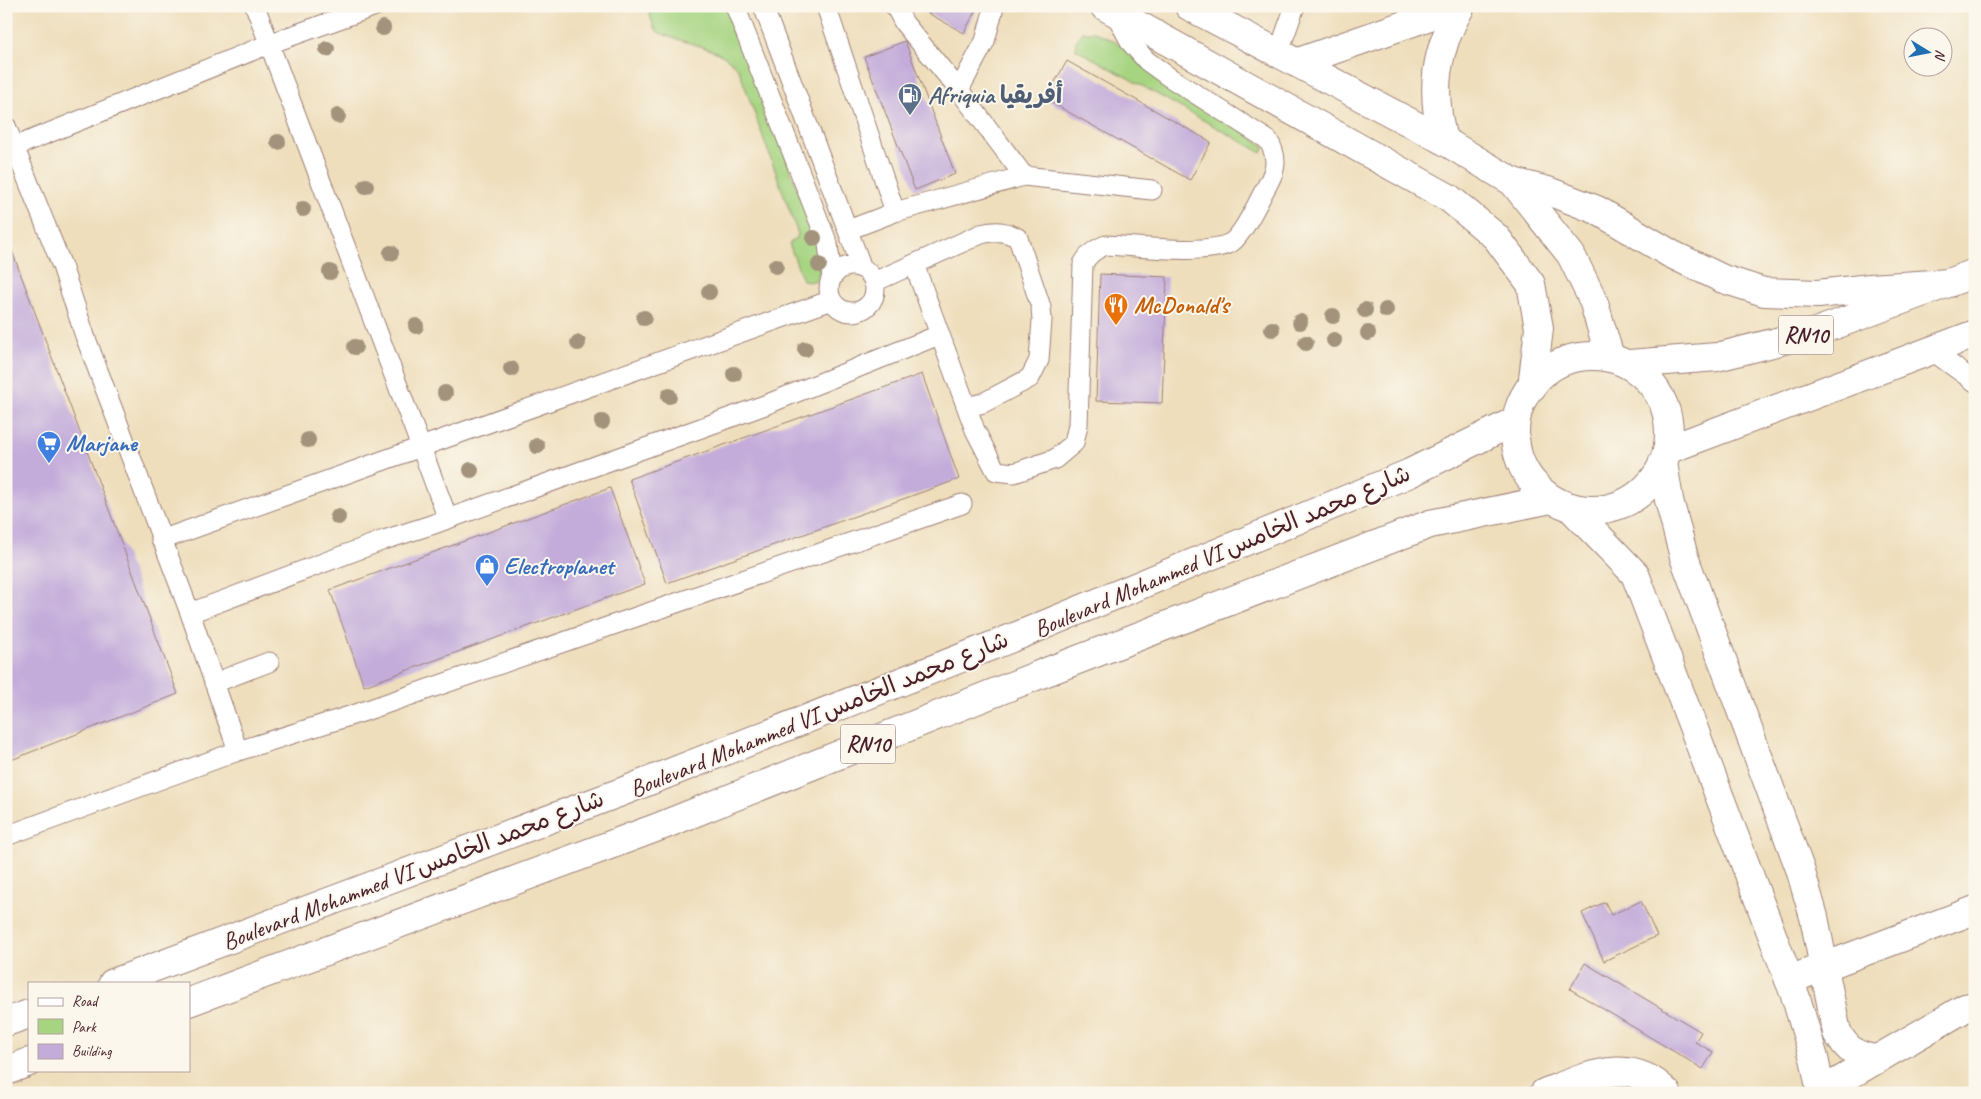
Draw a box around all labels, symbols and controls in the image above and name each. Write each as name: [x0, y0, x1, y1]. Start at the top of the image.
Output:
north arrow: [1904, 28, 1954, 78]
text: N: [1931, 48, 1949, 62]
place label: Afriquia أفريقيا: [928, 80, 1063, 110]
fuel station icon: Afriquia أفريقيا: [897, 82, 923, 116]
place label: McDonald's: [1134, 290, 1232, 320]
restaurant icon: McDonald's: [1103, 292, 1129, 326]
road number: RN10: [1778, 316, 1834, 354]
place label: Marjane: [66, 428, 139, 458]
supermarket icon: Marjane: [36, 430, 62, 464]
street label: Boulevard Mohammed VI شارع محمد الخامس: [1029, 458, 1416, 646]
place label: Electroplanet: [504, 551, 616, 581]
shop icon: Electroplanet: [474, 553, 500, 587]
street label: Boulevard Mohammed VI شارع محمد الخامس: [625, 624, 1014, 806]
road number: RN10: [840, 724, 896, 764]
street label: Boulevard Mohammed VI شارع محمد الخامس: [218, 783, 609, 959]
legend: [28, 982, 190, 1072]
text: Road: [72, 992, 99, 1011]
text: Park: [72, 1018, 97, 1037]
text: Building: [72, 1042, 112, 1061]

